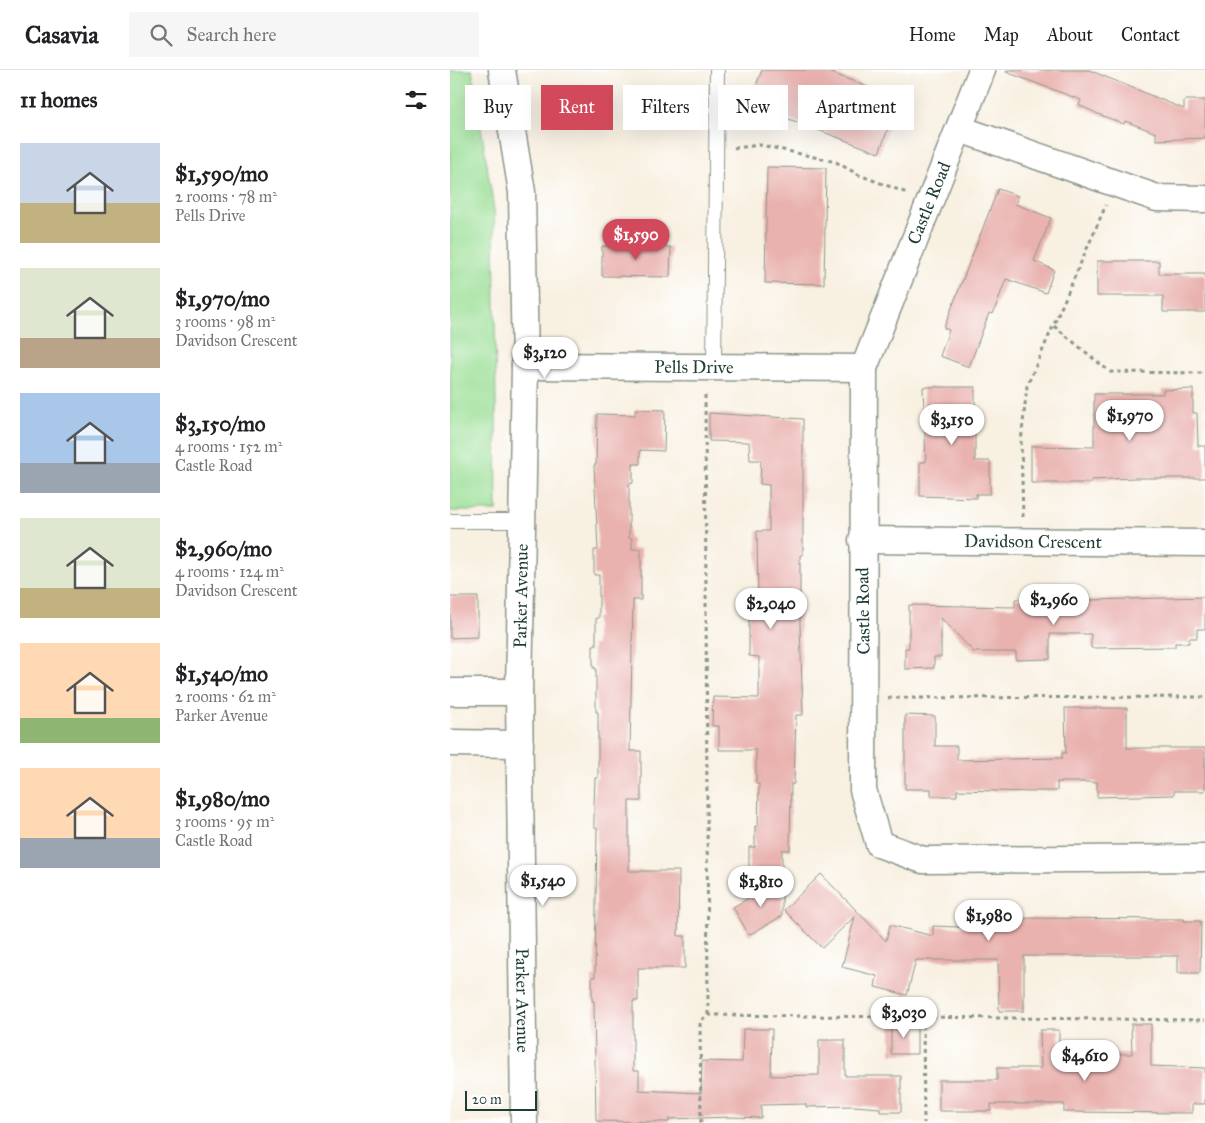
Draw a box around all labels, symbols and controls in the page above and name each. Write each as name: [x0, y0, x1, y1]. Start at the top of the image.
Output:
search box: [129, 12, 479, 57]
text: Casavia: [25, 20, 99, 50]
icon: search: [147, 21, 175, 49]
text: Search here: [187, 23, 276, 46]
text: Home: [909, 24, 956, 46]
text: Map: [984, 24, 1019, 46]
text: About: [1047, 24, 1093, 46]
text: Contact: [1121, 24, 1180, 46]
chip: Buy: [465, 85, 531, 130]
chip: Rent: [541, 85, 613, 130]
chip: Filters: [623, 85, 708, 130]
chip: New: [718, 85, 788, 130]
chip: Apartment: [798, 85, 914, 130]
icon: filters: [402, 86, 430, 114]
text: 11 homes: [20, 87, 97, 113]
street label: Castle Road: [902, 158, 956, 248]
text: $1,590/mo: [175, 161, 268, 187]
icon: home: [60, 163, 120, 223]
text: 2 rooms · 78 m²: [175, 187, 277, 206]
text: Pells Drive: [175, 206, 245, 225]
pin: $1,590: [595, 218, 677, 261]
text: $1,590: [613, 225, 659, 244]
text: $1,970/mo: [175, 286, 270, 312]
icon: home: [60, 288, 120, 348]
text: 3 rooms · 98 m²: [175, 312, 275, 331]
text: Davidson Crescent: [175, 331, 297, 350]
pin: $3,120: [504, 336, 586, 379]
text: $3,120: [523, 343, 567, 362]
street label: Pells Drive: [654, 356, 734, 378]
pin: $1,970: [1089, 400, 1171, 442]
pin: $3,150: [911, 404, 993, 446]
text: $1,970: [1107, 406, 1153, 425]
text: $3,150: [930, 410, 974, 429]
text: $3,150/mo: [175, 411, 266, 437]
icon: home: [60, 413, 120, 473]
text: 4 rooms · 152 m²: [175, 437, 282, 456]
text: Castle Road: [175, 456, 253, 475]
street label: Davidson Crescent: [964, 530, 1103, 553]
text: $2,960/mo: [175, 536, 272, 562]
icon: home: [60, 538, 120, 598]
street label: Parker Avenue: [509, 544, 533, 648]
text: 4 rooms · 124 m²: [175, 562, 284, 581]
street label: Castle Road: [851, 567, 875, 655]
text: Davidson Crescent: [175, 581, 297, 600]
pin: $2,960: [1013, 584, 1095, 626]
pin: $2,040: [730, 588, 812, 630]
text: $2,960: [1030, 590, 1078, 609]
text: $2,040: [746, 594, 796, 613]
text: $1,540/mo: [175, 661, 268, 687]
icon: home: [60, 663, 120, 723]
text: 2 rooms · 62 m²: [175, 687, 276, 706]
text: Parker Avenue: [175, 706, 268, 725]
text: $1,980/mo: [175, 786, 270, 812]
icon: home: [60, 788, 120, 848]
text: 3 rooms · 95 m²: [175, 812, 274, 831]
text: Castle Road: [175, 831, 253, 850]
pin: $1,540: [502, 864, 584, 907]
pin: $1,810: [720, 866, 802, 908]
text: $1,540: [520, 871, 566, 890]
text: $1,810: [739, 872, 783, 891]
pin: $1,980: [948, 900, 1030, 942]
text: $1,980: [966, 906, 1012, 925]
street label: Parker Avenue: [511, 948, 534, 1053]
pin: $3,030: [863, 996, 945, 1039]
text: $3,030: [881, 1003, 927, 1022]
pin: $4,610: [1044, 1040, 1126, 1082]
text: $4,610: [1062, 1046, 1108, 1065]
scale bar: [465, 1088, 538, 1111]
text: 20 m: [472, 1091, 502, 1108]

